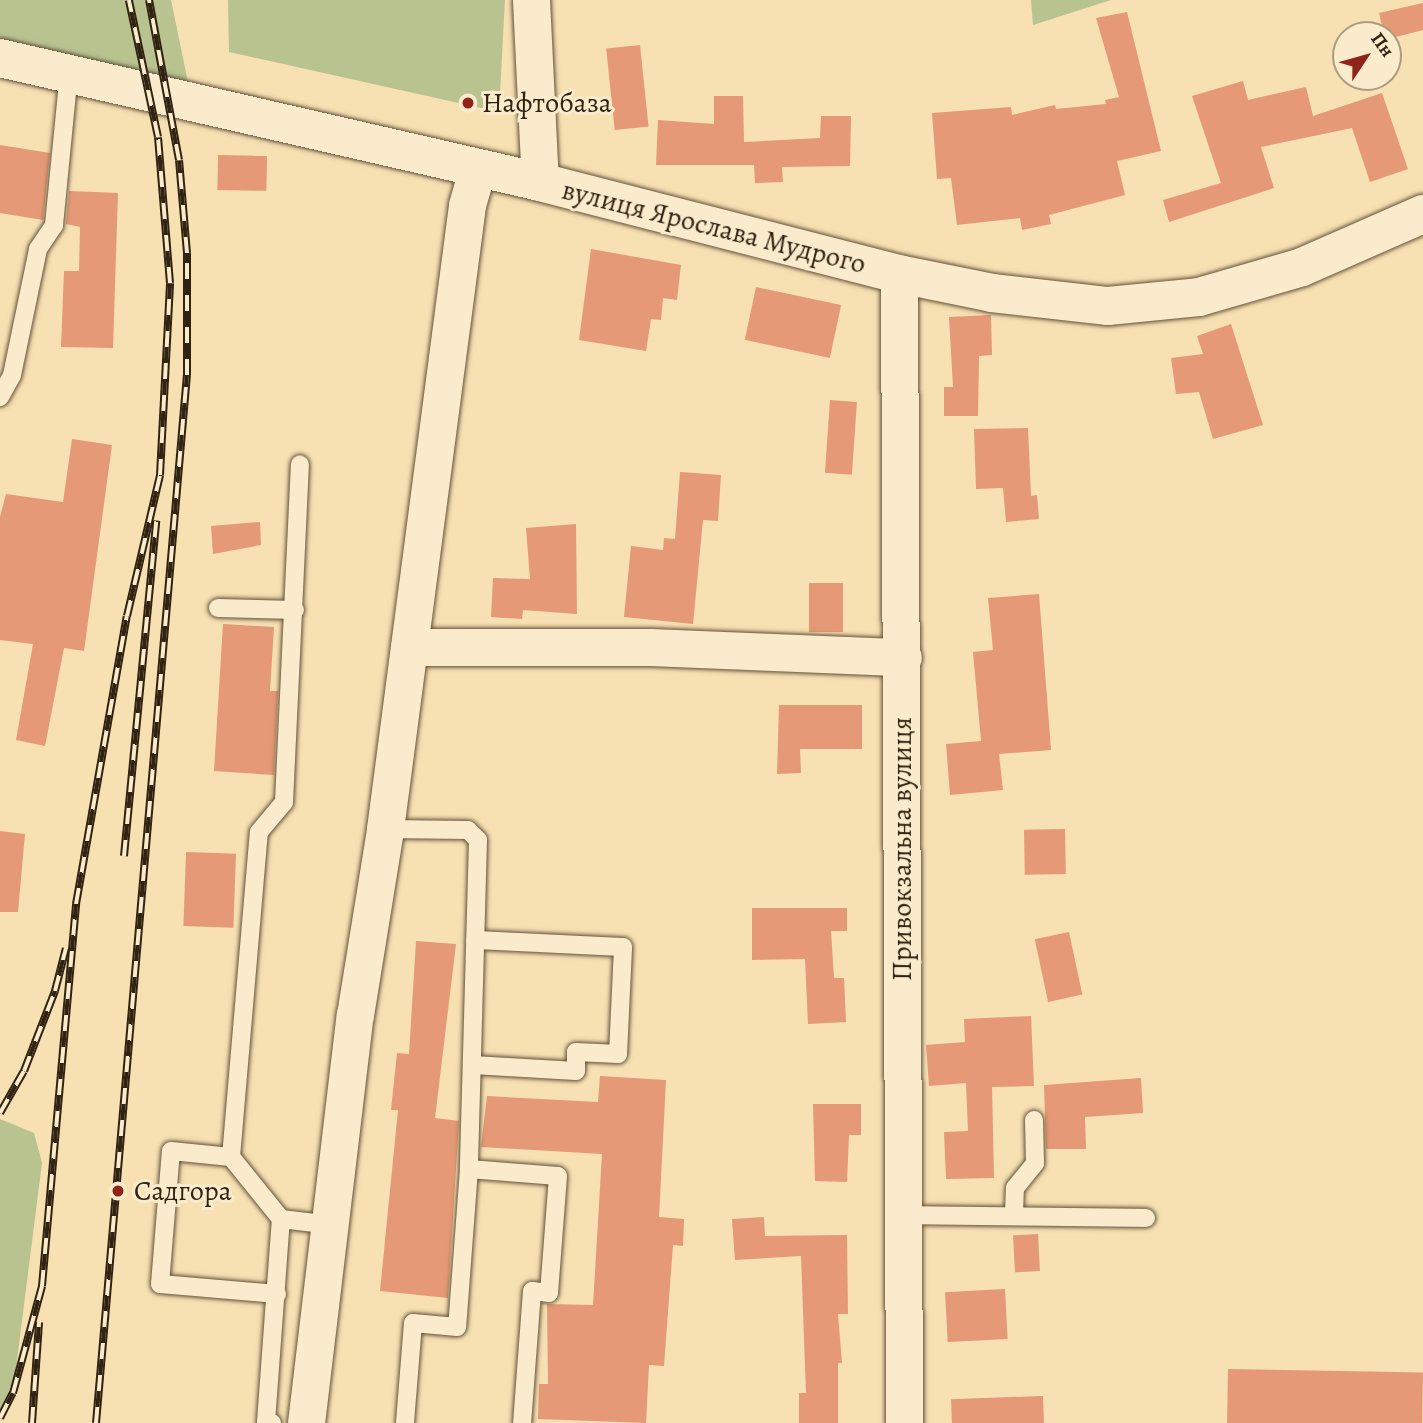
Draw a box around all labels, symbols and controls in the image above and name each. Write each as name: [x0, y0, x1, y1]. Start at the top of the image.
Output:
north arrow: [1332, 21, 1402, 91]
text: Пн: [1365, 27, 1400, 63]
place label: Нафтобаза: [482, 86, 612, 120]
marker: Нафтобаза: [460, 95, 476, 111]
street label: вулиця Ярослава Мудрого: [559, 173, 869, 281]
street label: Привокзальна вулиця: [885, 717, 919, 981]
place label: Садгора: [134, 1174, 232, 1208]
marker: Садгора: [108, 1181, 128, 1201]

